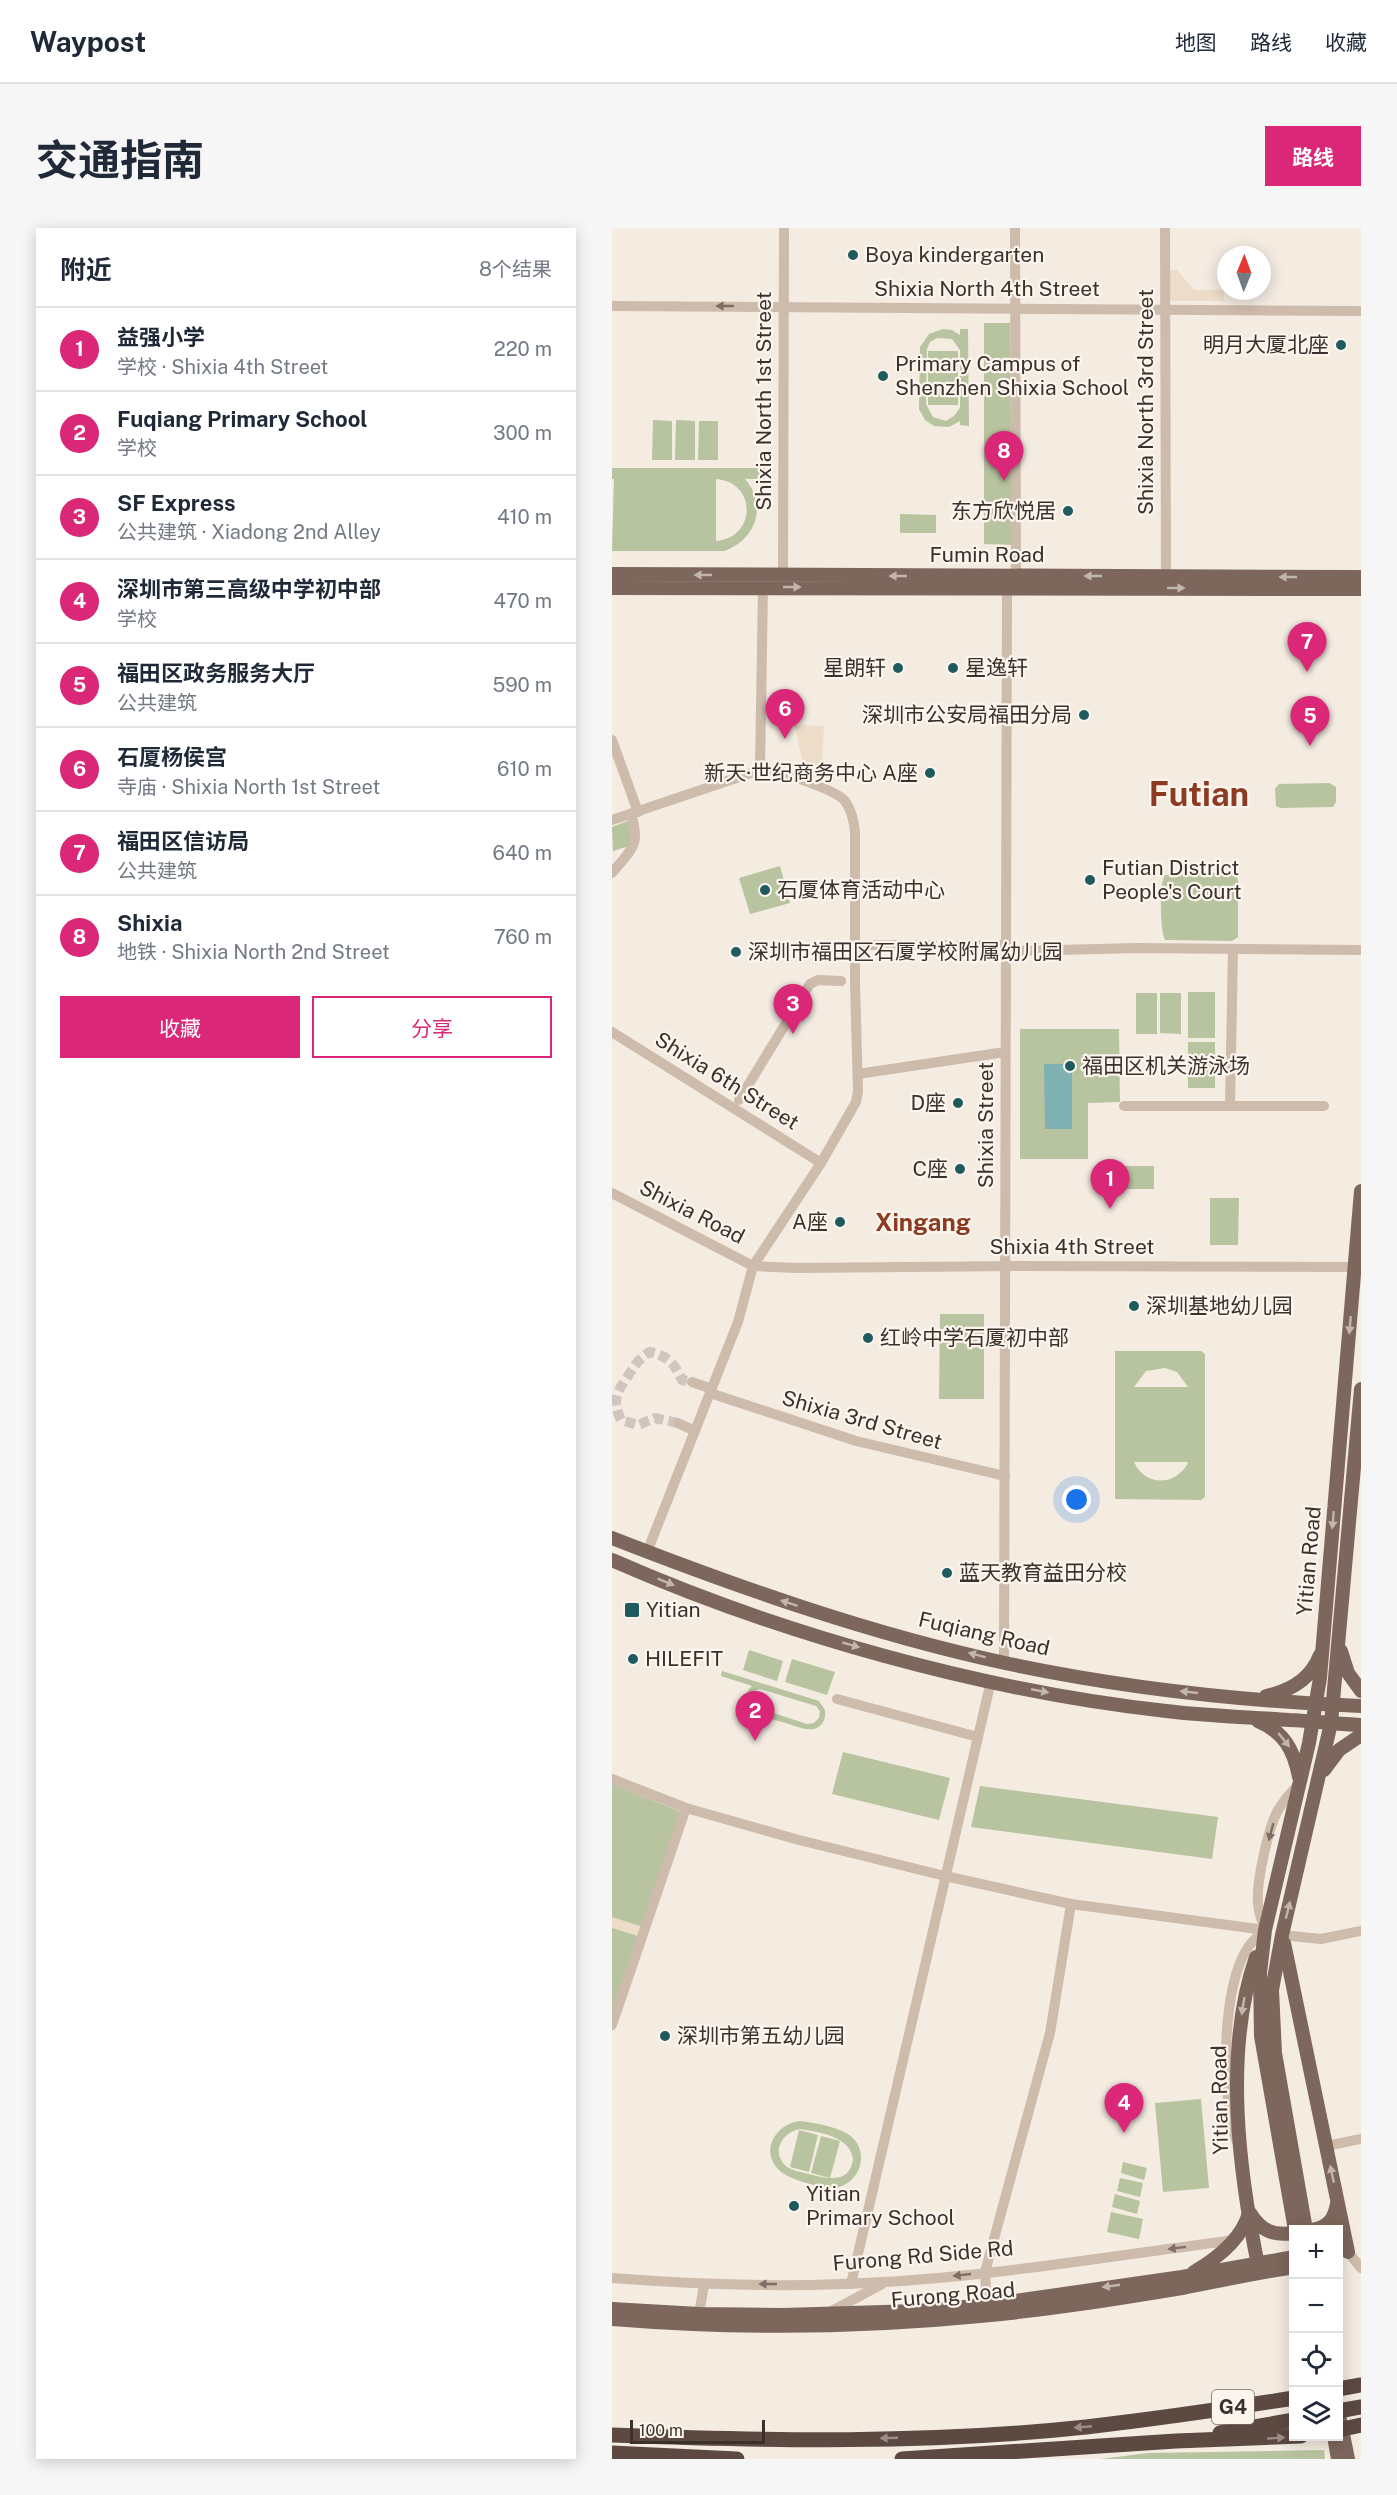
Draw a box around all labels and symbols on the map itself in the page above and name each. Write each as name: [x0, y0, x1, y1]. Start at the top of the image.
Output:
place label: Boya kindergarten: [865, 242, 1044, 267]
north arrow: [1217, 246, 1271, 300]
marker: Boya kindergarten: [846, 248, 860, 262]
street label: Shixia North 4th Street: [874, 276, 1100, 301]
street label: Shixia North 3rd Street: [1133, 289, 1158, 515]
street label: Shixia North 1st Street: [751, 291, 776, 511]
one-way arrow: [716, 301, 735, 311]
place label: 明月大厦北座: [1203, 332, 1329, 357]
marker: 明月大厦北座: [1334, 338, 1348, 352]
place label: Primary Campus of Shenzhen Shixia School: [895, 351, 1129, 400]
marker: Primary Campus of Shenzhen Shixia School: [876, 369, 890, 383]
pin: 8: [984, 432, 1024, 481]
place label: 东方欣悦居: [951, 498, 1056, 523]
marker: 东方欣悦居: [1061, 504, 1075, 518]
street label: Fumin Road: [929, 542, 1045, 567]
one-way arrow: [694, 570, 713, 580]
one-way arrow: [889, 571, 908, 581]
one-way arrow: [1084, 571, 1103, 581]
one-way arrow: [1279, 572, 1298, 582]
one-way arrow: [783, 582, 802, 592]
one-way arrow: [1167, 583, 1186, 593]
pin: 7: [1288, 622, 1326, 672]
place label: 星朗轩: [823, 655, 886, 680]
place label: 星逸轩: [965, 655, 1028, 680]
marker: 星朗轩: [891, 661, 905, 675]
marker: 星逸轩: [946, 661, 960, 675]
pin: 6: [766, 690, 804, 739]
pin: 5: [1290, 696, 1330, 746]
place label: 深圳市公安局福田分局: [862, 702, 1072, 727]
marker: 深圳市公安局福田分局: [1077, 708, 1091, 722]
place label: 新天·世纪商务中心 A座: [704, 760, 918, 785]
marker: 新天·世纪商务中心 A座: [923, 766, 937, 780]
district label: Futian: [1149, 775, 1249, 813]
place label: Futian District People's Court: [1102, 855, 1242, 904]
marker: Futian District People's Court: [1083, 873, 1097, 887]
place label: 石厦体育活动中心: [777, 877, 945, 902]
marker: 石厦体育活动中心: [758, 883, 772, 897]
place label: 深圳市福田区石厦学校附属幼儿园: [748, 939, 1063, 964]
marker: 深圳市福田区石厦学校附属幼儿园: [729, 945, 743, 959]
pin: 3: [774, 984, 813, 1034]
street label: Shixia 6th Street: [651, 1026, 804, 1135]
place label: 福田区机关游泳场: [1082, 1053, 1250, 1078]
marker: 福田区机关游泳场: [1063, 1059, 1077, 1073]
street label: Shixia Street: [973, 1062, 998, 1188]
place label: D座: [910, 1090, 946, 1115]
marker: D座: [951, 1096, 965, 1110]
place label: C座: [913, 1156, 948, 1181]
pin: 1: [1090, 1160, 1130, 1209]
marker: C座: [953, 1162, 967, 1176]
street label: Shixia Road: [635, 1174, 749, 1249]
district label: Xingang: [875, 1208, 971, 1236]
place label: A座: [792, 1209, 828, 1234]
marker: A座: [833, 1215, 847, 1229]
street label: Shixia 4th Street: [989, 1234, 1155, 1259]
place label: 深圳基地幼儿园: [1146, 1293, 1293, 1318]
marker: 深圳基地幼儿园: [1127, 1299, 1141, 1313]
one-way arrow: [1345, 1316, 1355, 1335]
place label: 红岭中学石厦初中部: [880, 1325, 1069, 1350]
marker: 红岭中学石厦初中部: [861, 1331, 875, 1345]
street label: Shixia 3rd Street: [779, 1385, 945, 1454]
your location: [1062, 1485, 1091, 1514]
street label: Yitian Road: [1291, 1505, 1326, 1617]
one-way arrow: [1328, 1510, 1338, 1529]
place label: 蓝天教育益田分校: [959, 1560, 1127, 1585]
marker: 蓝天教育益田分校: [940, 1566, 954, 1580]
one-way arrow: [657, 1578, 675, 1588]
place label: Yitian: [646, 1597, 701, 1622]
one-way arrow: [780, 1598, 798, 1607]
marker: Yitian: [623, 1601, 641, 1619]
street label: Fuqiang Road: [916, 1606, 1052, 1661]
one-way arrow: [842, 1641, 860, 1650]
place label: HILEFIT: [645, 1646, 723, 1671]
one-way arrow: [968, 1650, 986, 1660]
marker: HILEFIT: [626, 1652, 640, 1666]
one-way arrow: [1031, 1687, 1050, 1696]
one-way arrow: [1180, 1687, 1199, 1697]
pin: 2: [736, 1692, 774, 1741]
one-way arrow: [1278, 1732, 1291, 1748]
one-way arrow: [1265, 1823, 1275, 1841]
one-way arrow: [1284, 1901, 1294, 1919]
one-way arrow: [1239, 1997, 1248, 2016]
place label: 深圳市第五幼儿园: [677, 2023, 845, 2048]
marker: 深圳市第五幼儿园: [658, 2029, 672, 2043]
street label: Yitian Road: [1206, 2045, 1233, 2155]
pin: 4: [1104, 2084, 1144, 2133]
one-way arrow: [1327, 2165, 1336, 2184]
place label: Yitian Primary School: [806, 2181, 955, 2230]
marker: Yitian Primary School: [787, 2199, 801, 2213]
street label: Furong Rd Side Rd: [832, 2235, 1014, 2276]
one-way arrow: [1167, 2243, 1186, 2252]
one-way arrow: [953, 2270, 972, 2280]
street label: Furong Road: [890, 2277, 1016, 2312]
one-way arrow: [758, 2279, 777, 2289]
one-way arrow: [1102, 2282, 1121, 2291]
road number: G4: [1212, 2390, 1254, 2424]
scale bar: [630, 2417, 765, 2444]
one-way arrow: [1074, 2422, 1093, 2432]
one-way arrow: [879, 2434, 898, 2443]
one-way arrow: [1267, 2434, 1286, 2443]

